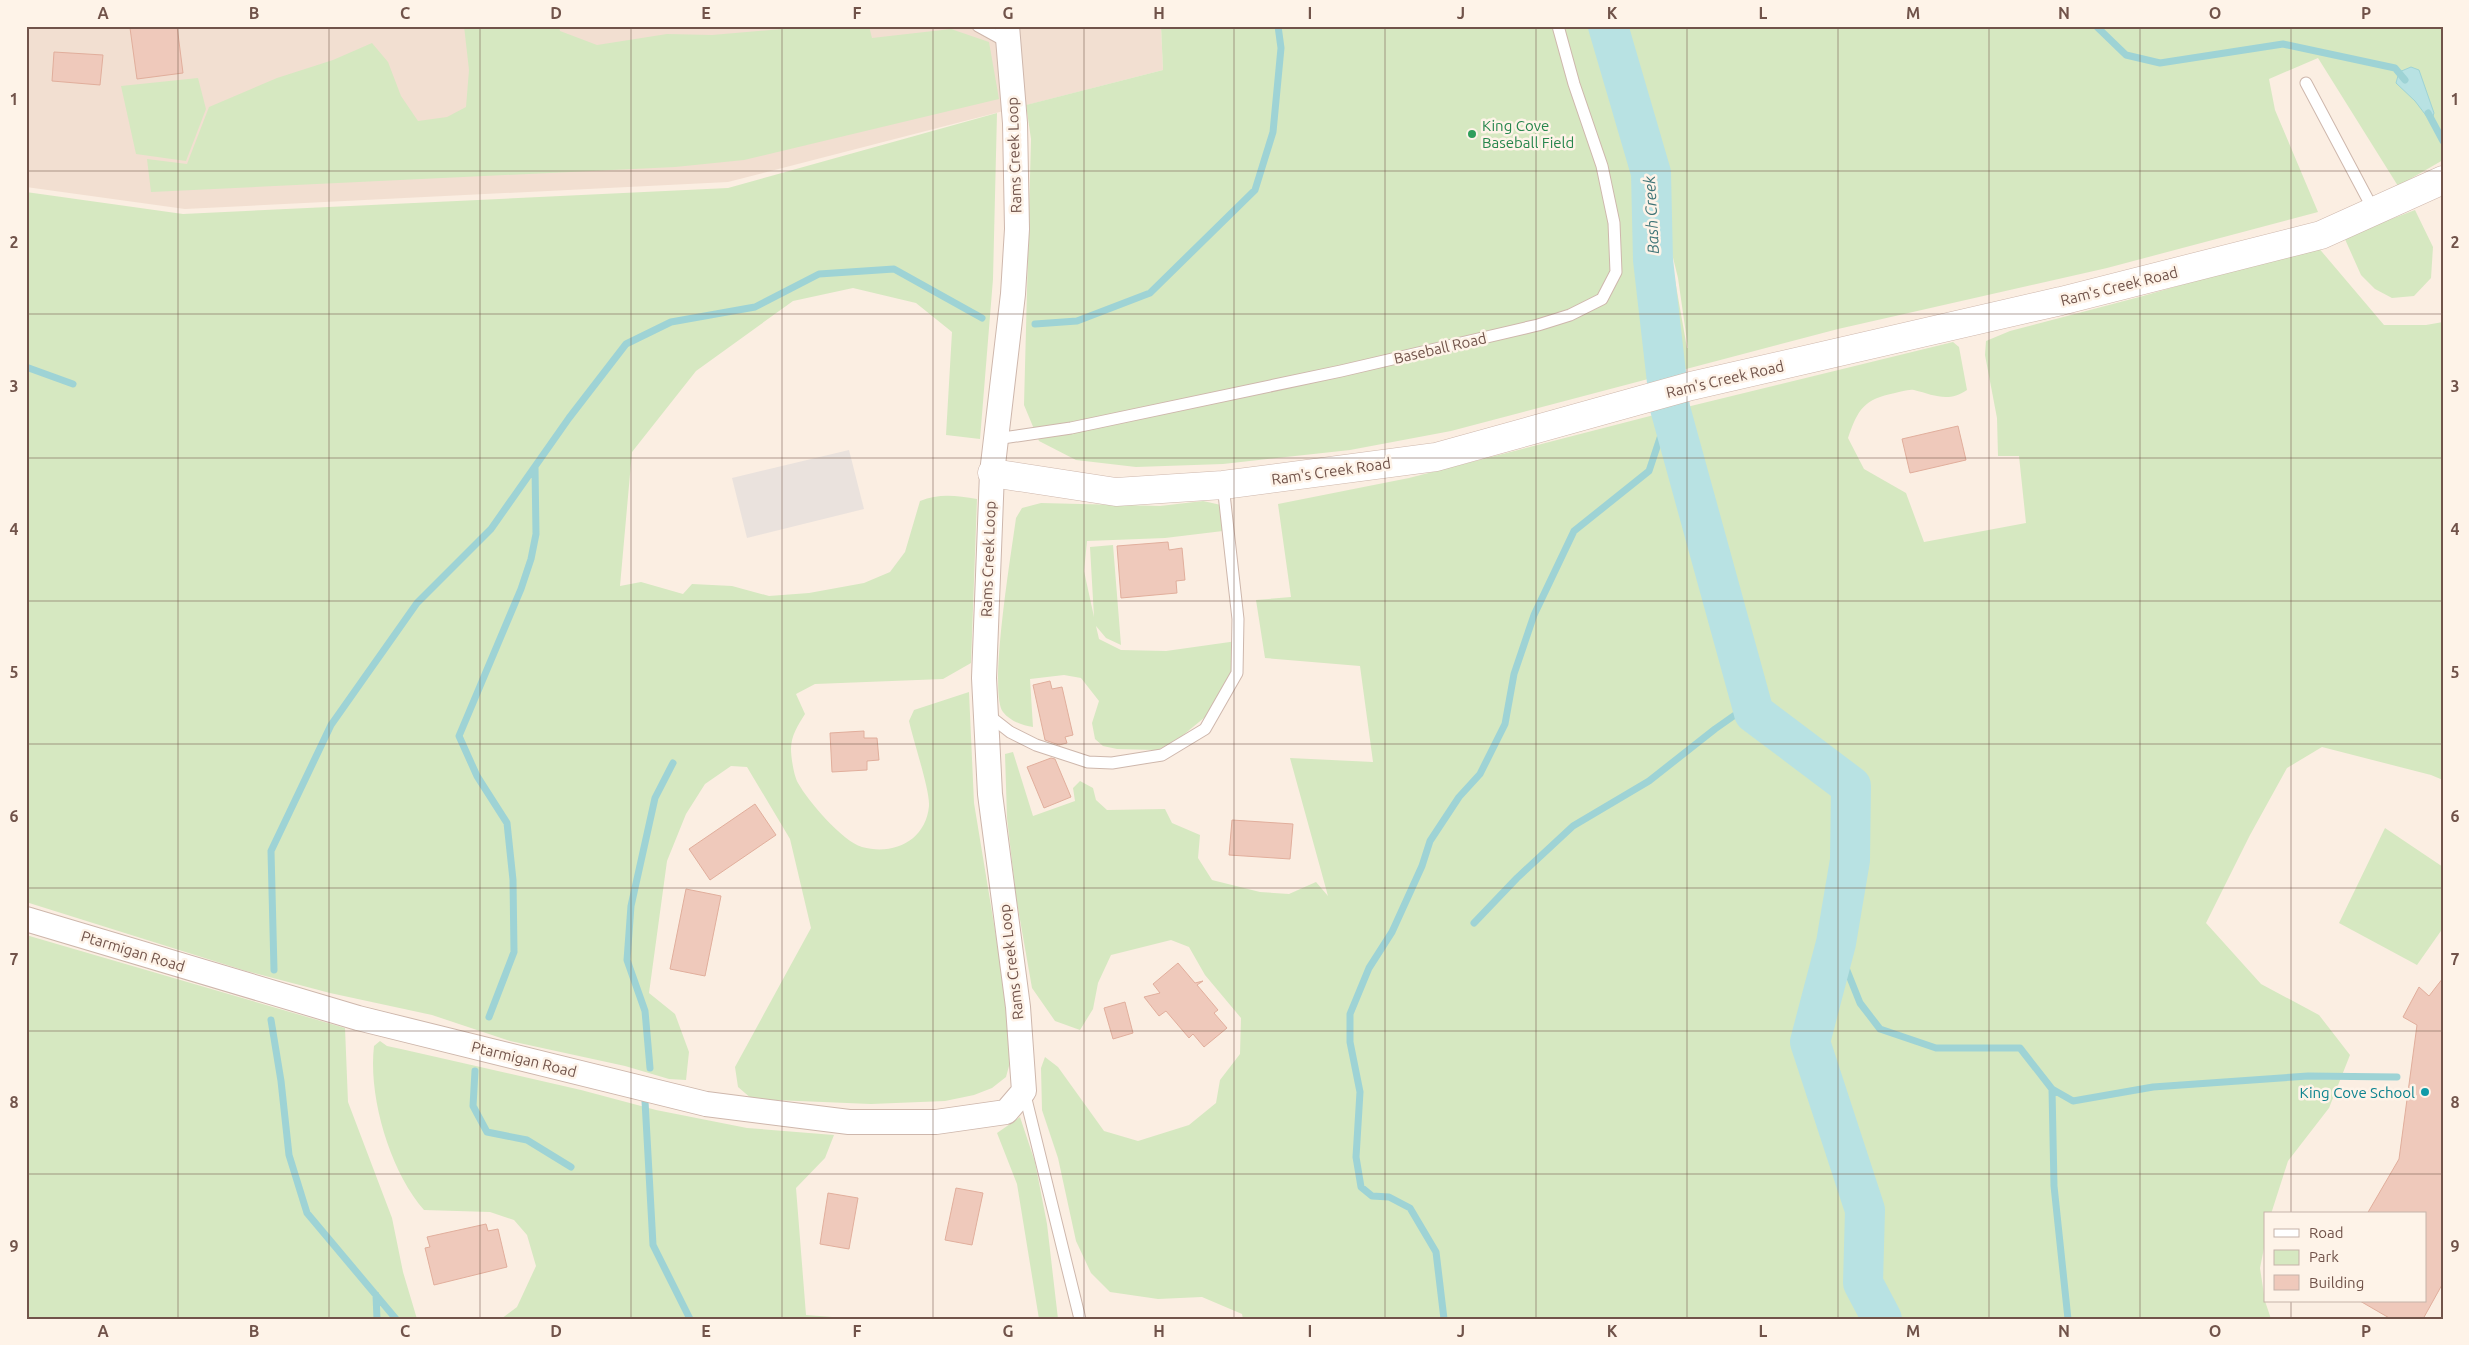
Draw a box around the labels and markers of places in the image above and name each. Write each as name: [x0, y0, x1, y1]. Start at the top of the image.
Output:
place label: King Cove Baseball Field: [1482, 117, 1574, 151]
marker: King Cove Baseball Field: [1466, 128, 1478, 140]
place label: King Cove School: [2299, 1084, 2415, 1101]
marker: King Cove School: [2419, 1086, 2431, 1098]

